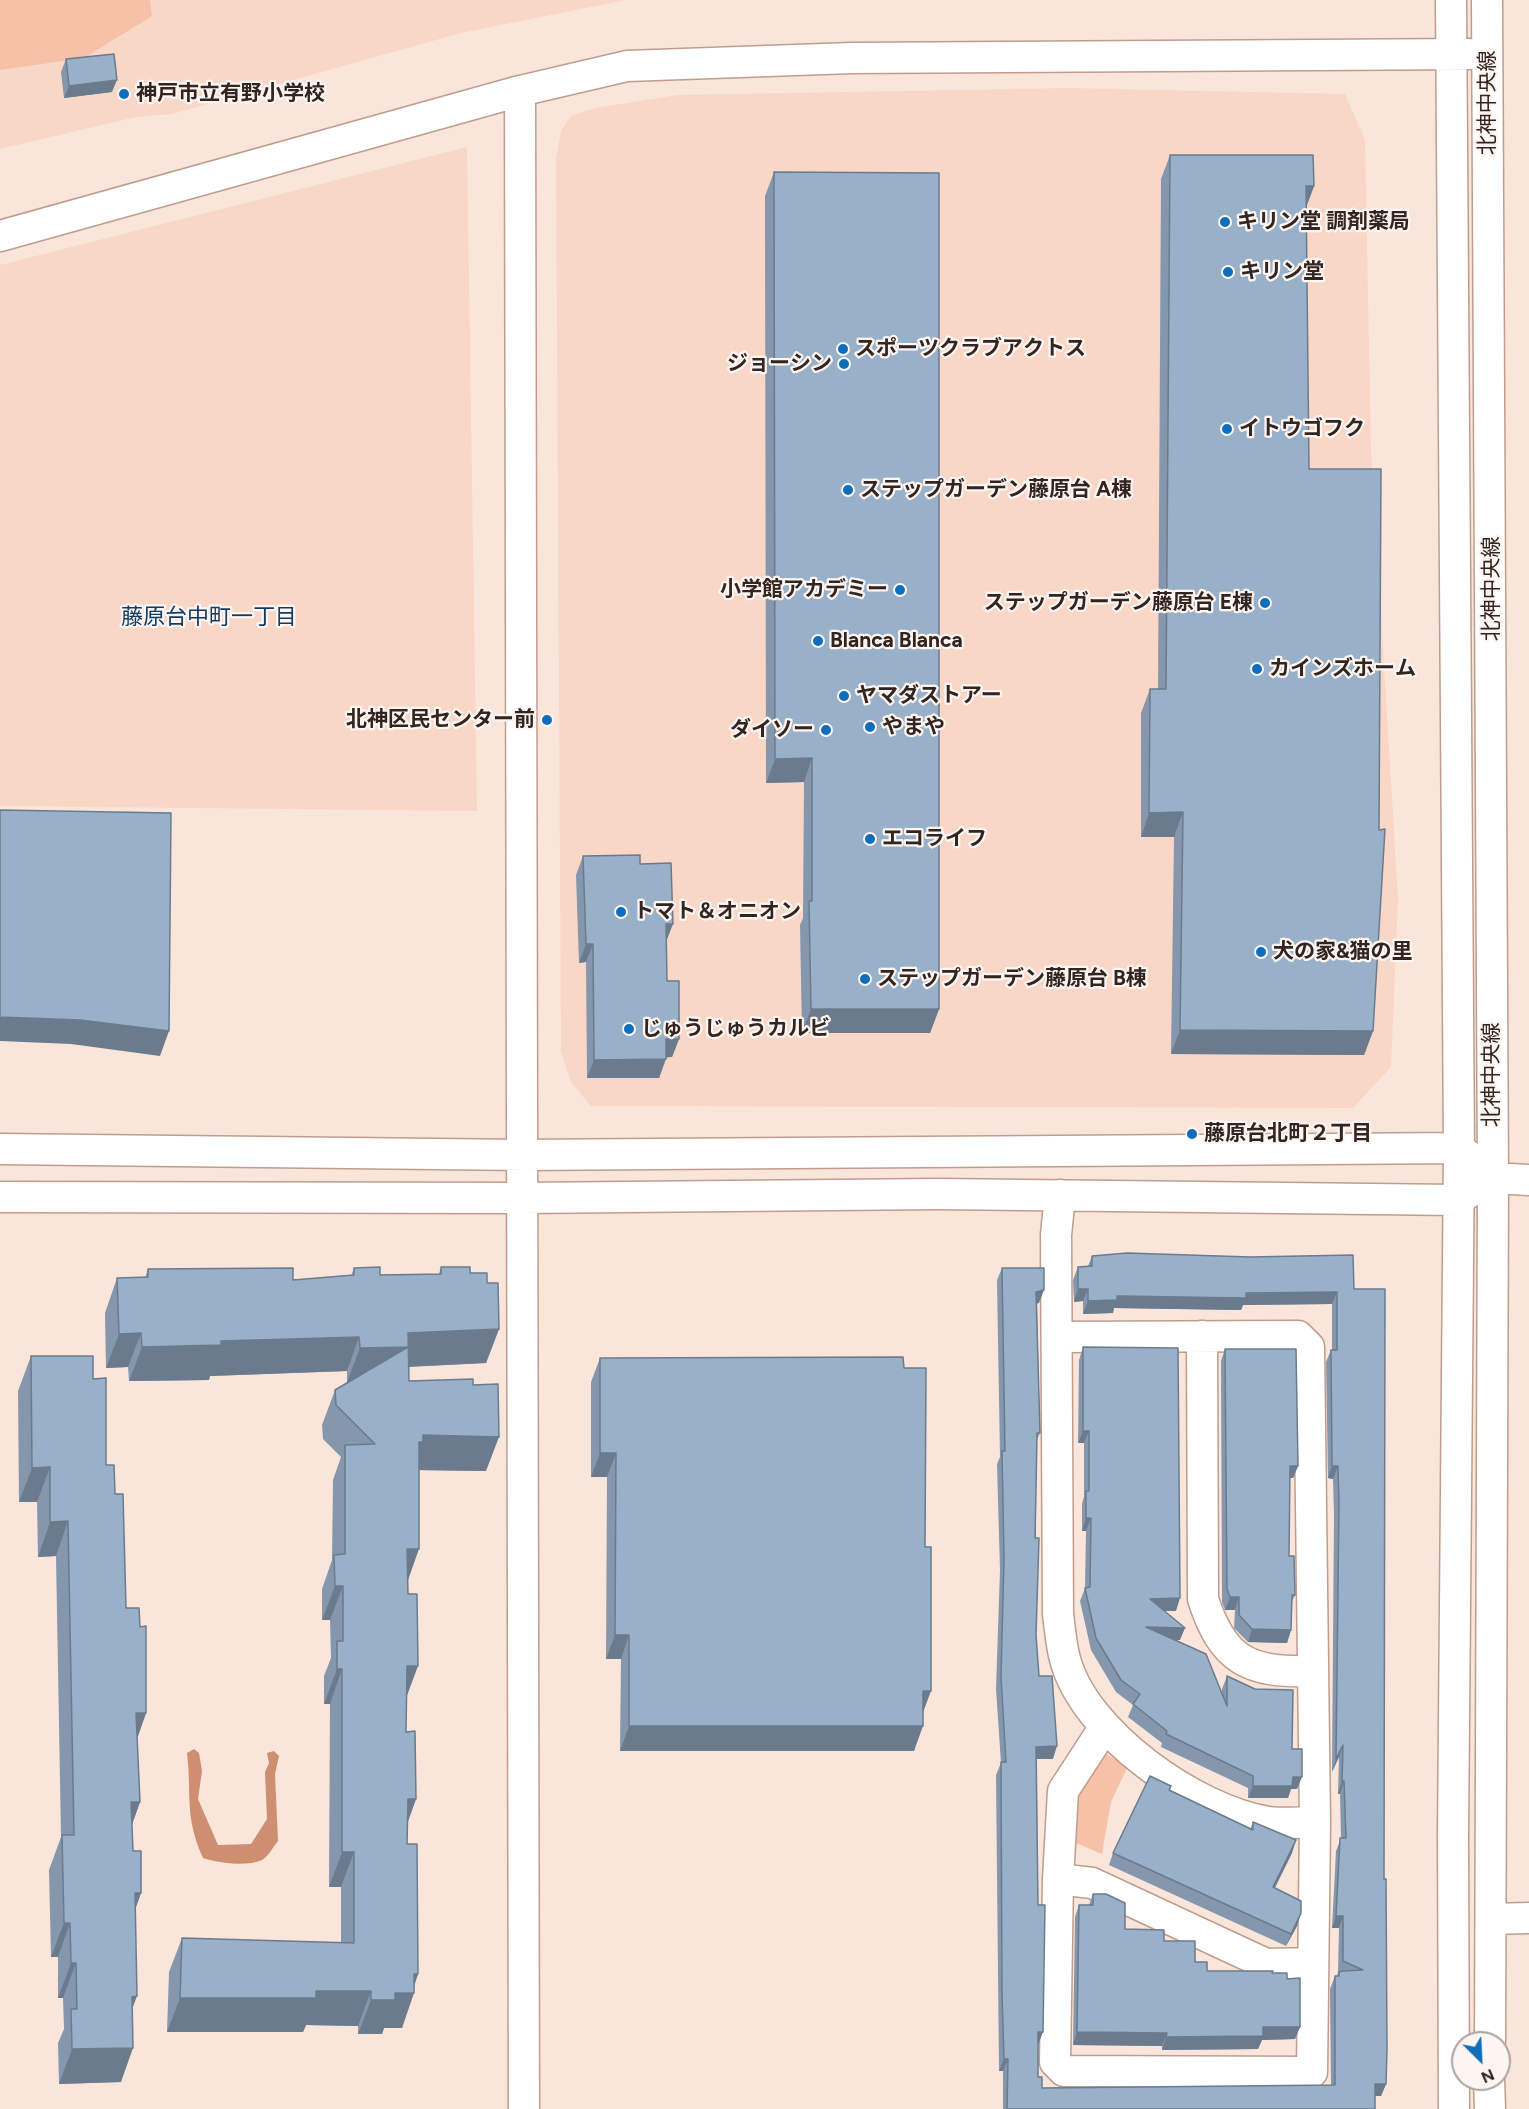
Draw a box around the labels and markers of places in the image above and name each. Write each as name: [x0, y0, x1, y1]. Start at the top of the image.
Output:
place label: 神戸市立有野小学校: [136, 81, 325, 107]
marker: 神戸市立有野小学校: [117, 87, 131, 101]
place label: キリン堂 調剤薬局: [1237, 209, 1410, 235]
marker: キリン堂 調剤薬局: [1218, 215, 1232, 229]
place label: キリン堂: [1240, 259, 1324, 285]
marker: キリン堂: [1221, 265, 1235, 279]
place label: スポーツクラブアクトス: [855, 336, 1086, 362]
marker: スポーツクラブアクトス: [836, 342, 850, 356]
place label: ジョーシン: [727, 351, 832, 377]
marker: ジョーシン: [837, 357, 851, 371]
place label: イトウゴフク: [1239, 416, 1365, 442]
marker: イトウゴフク: [1220, 422, 1234, 436]
place label: ステップガーデン藤原台 A棟: [860, 477, 1132, 503]
marker: ステップガーデン藤原台 A棟: [841, 483, 855, 497]
place label: 小学館アカデミー: [720, 577, 888, 603]
marker: 小学館アカデミー: [893, 583, 907, 597]
place label: ステップガーデン藤原台 E棟: [984, 590, 1253, 616]
marker: ステップガーデン藤原台 E棟: [1258, 596, 1272, 610]
place label: Blanca Blanca: [830, 628, 963, 654]
marker: Blanca Blanca: [811, 634, 825, 648]
place label: カインズホーム: [1269, 656, 1416, 682]
marker: カインズホーム: [1250, 662, 1264, 676]
place label: ヤマダストアー: [856, 683, 1002, 709]
marker: ヤマダストアー: [837, 689, 851, 703]
place label: 北神区民センター前: [346, 707, 535, 733]
marker: 北神区民センター前: [540, 713, 554, 727]
place label: やまや: [882, 714, 945, 740]
place label: ダイソー: [730, 717, 814, 743]
marker: やまや: [863, 720, 877, 734]
marker: ダイソー: [819, 723, 833, 737]
place label: エコライフ: [882, 826, 987, 852]
marker: エコライフ: [863, 832, 877, 846]
place label: トマト＆オニオン: [633, 899, 801, 925]
marker: トマト＆オニオン: [614, 905, 628, 919]
place label: 犬の家&猫の里: [1273, 939, 1413, 965]
marker: 犬の家&猫の里: [1254, 945, 1268, 959]
place label: ステップガーデン藤原台 B棟: [877, 966, 1147, 992]
marker: ステップガーデン藤原台 B棟: [858, 972, 872, 986]
place label: じゅうじゅうカルビ: [641, 1016, 830, 1042]
marker: じゅうじゅうカルビ: [622, 1022, 636, 1036]
place label: 藤原台北町２丁目: [1204, 1121, 1372, 1147]
marker: 藤原台北町２丁目: [1185, 1127, 1199, 1141]

